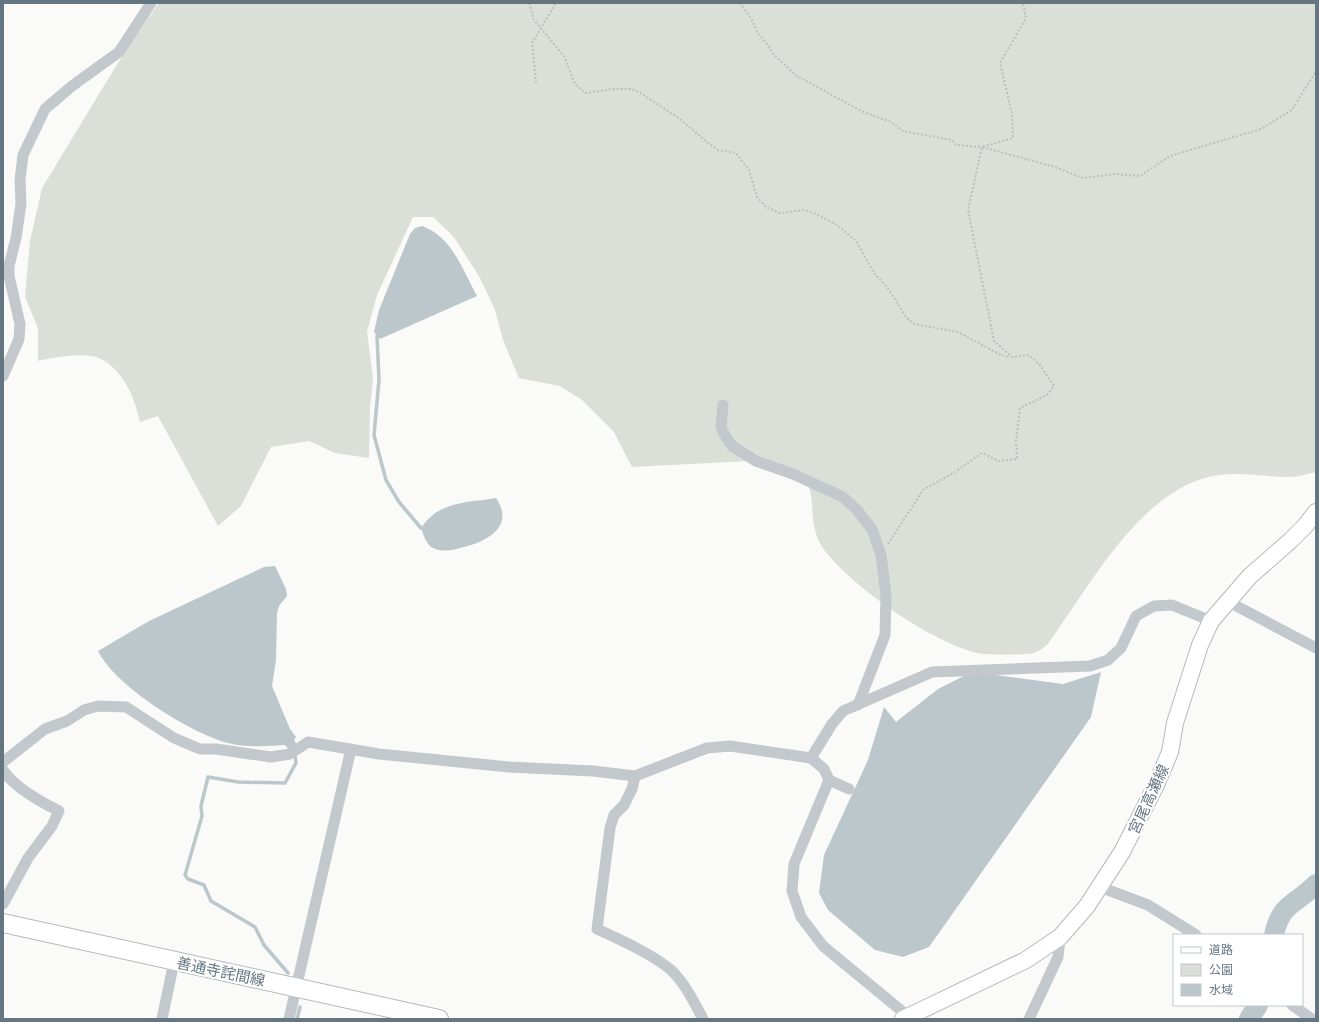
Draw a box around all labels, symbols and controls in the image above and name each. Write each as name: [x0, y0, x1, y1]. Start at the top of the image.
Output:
street label: 宮尾高瀬線: [1124, 761, 1172, 837]
legend: [1173, 934, 1303, 1006]
text: 道路: [1209, 942, 1233, 956]
street label: 善通寺詫間線: [175, 953, 267, 989]
text: 公園: [1209, 962, 1233, 976]
text: 水域: [1209, 982, 1233, 996]

